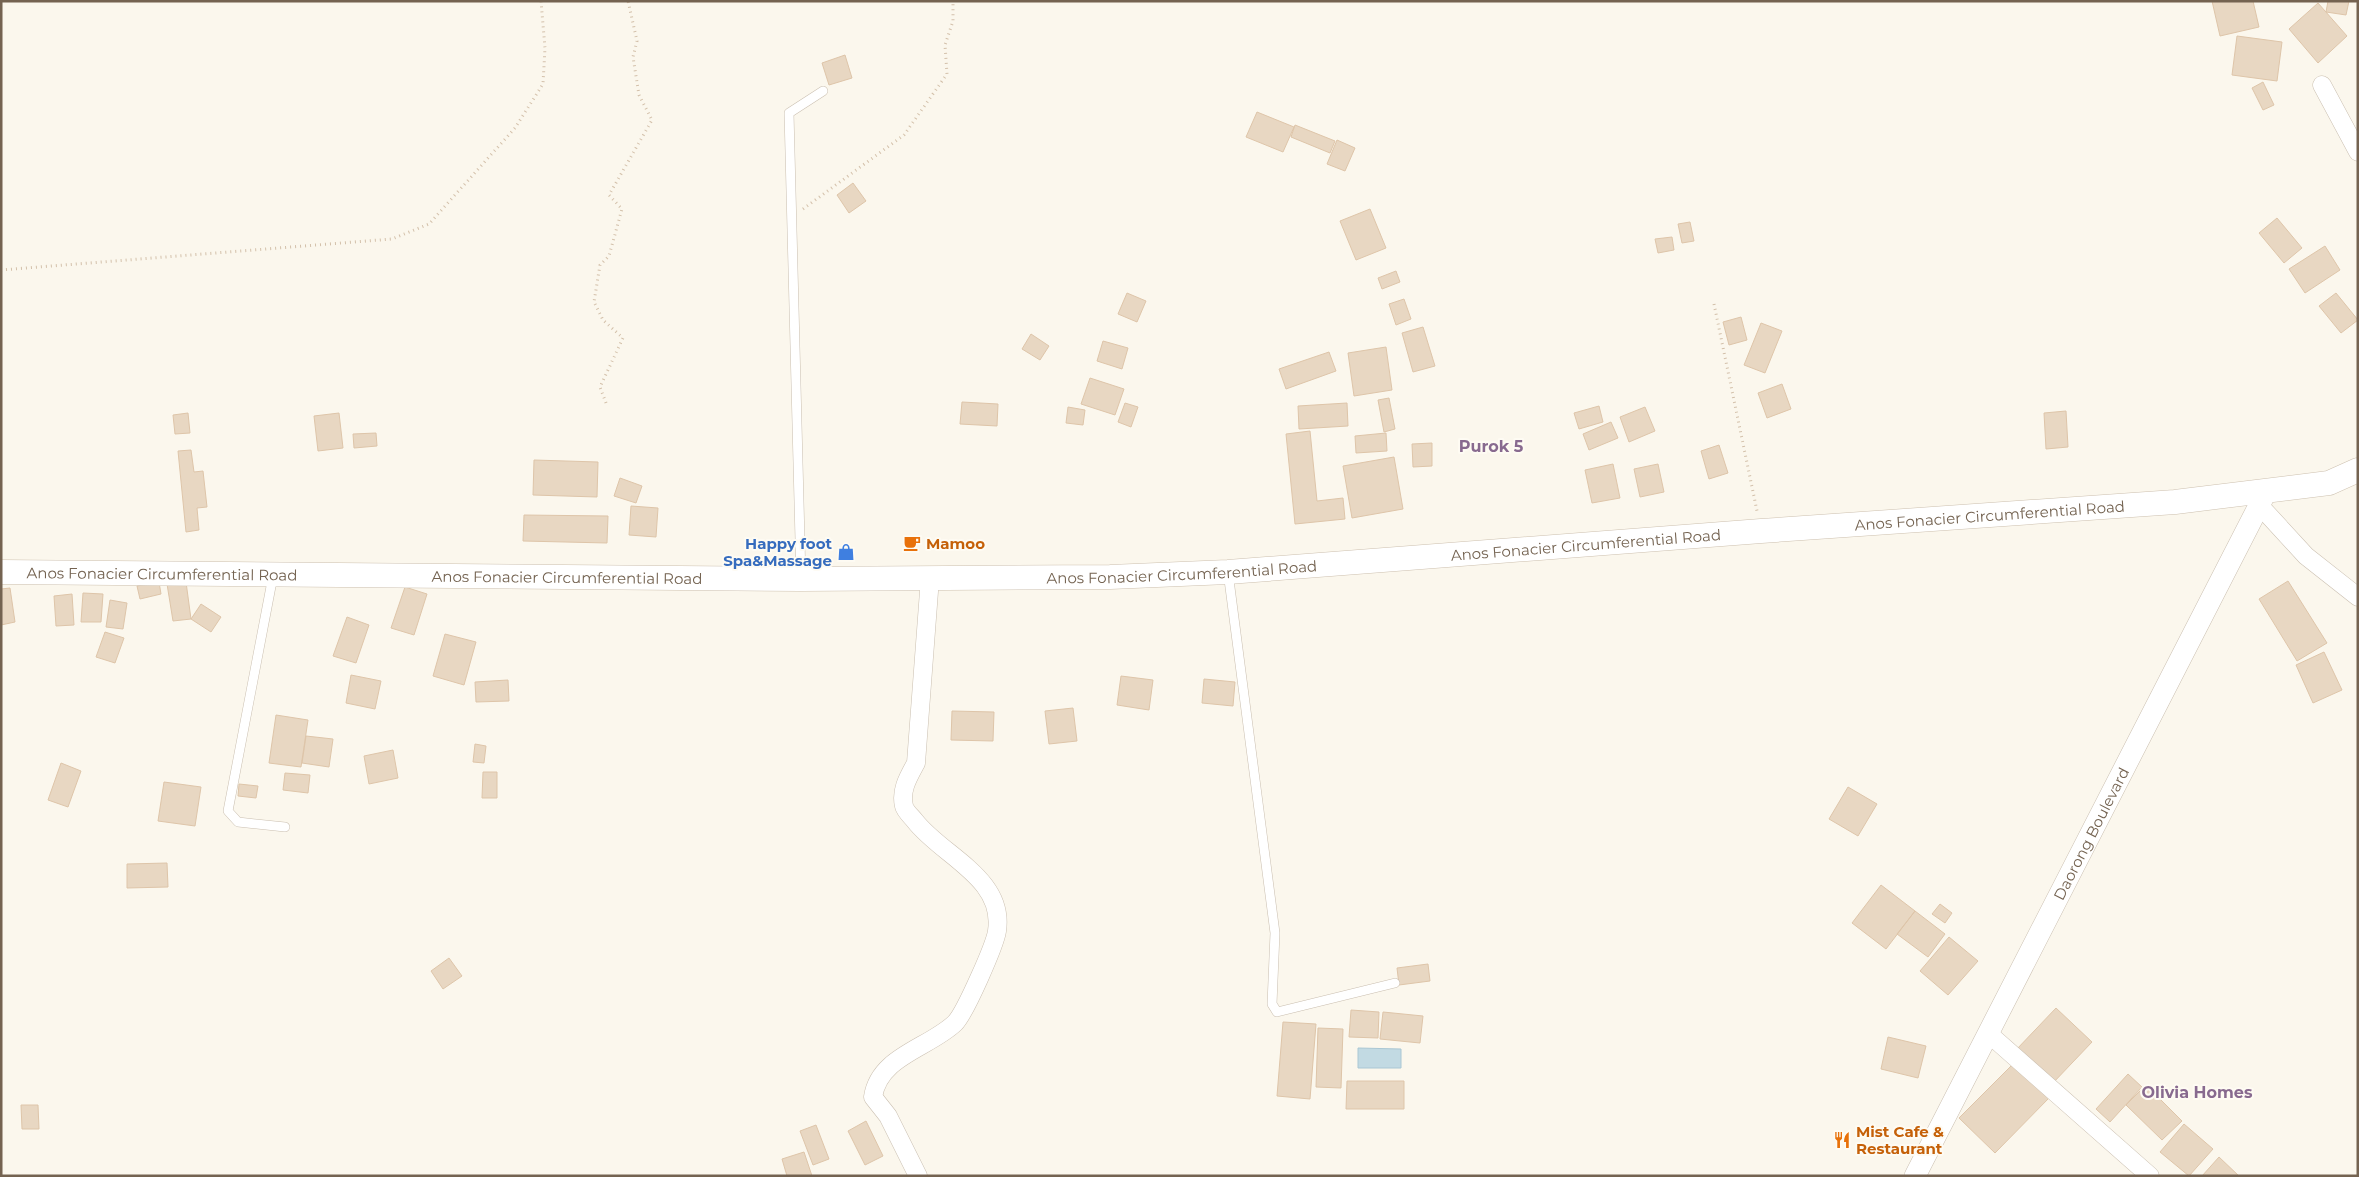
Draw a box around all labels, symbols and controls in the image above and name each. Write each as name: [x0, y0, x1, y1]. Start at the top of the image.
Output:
district label: Purok 5: [1459, 437, 1524, 456]
street label: Anos Fonacier Circumferential Road: [1854, 496, 2126, 534]
street label: Anos Fonacier Circumferential Road: [1450, 525, 1722, 564]
cafe icon: Mamoo: [902, 533, 922, 553]
place label: Happy foot Spa&Massage: [723, 534, 832, 570]
place label: Mamoo: [926, 534, 985, 553]
shop icon: Happy foot Spa&Massage: [836, 542, 856, 562]
street label: Anos Fonacier Circumferential Road: [1046, 556, 1318, 587]
street label: Anos Fonacier Circumferential Road: [26, 563, 298, 584]
street label: Anos Fonacier Circumferential Road: [431, 566, 703, 588]
street label: Daorong Boulevard: [2049, 764, 2133, 903]
district label: Olivia Homes: [2142, 1083, 2253, 1102]
place label: Mist Cafe & Restaurant: [1856, 1122, 1944, 1158]
restaurant icon: Mist Cafe & Restaurant: [1832, 1130, 1852, 1150]

